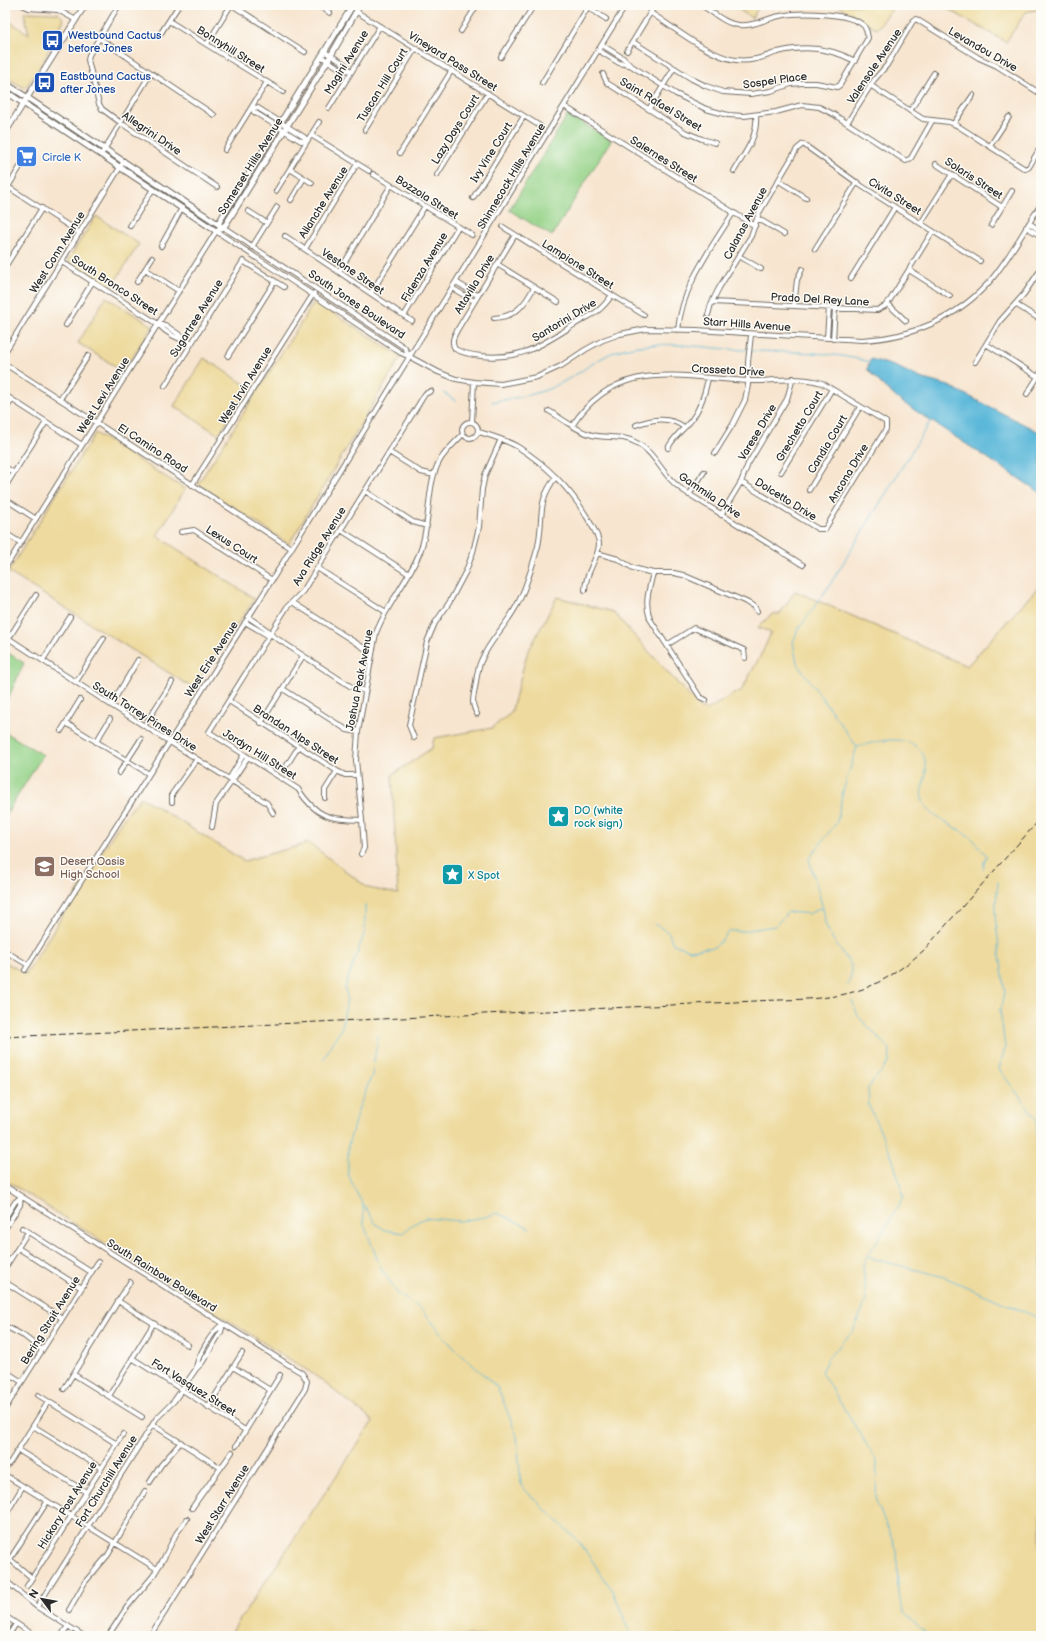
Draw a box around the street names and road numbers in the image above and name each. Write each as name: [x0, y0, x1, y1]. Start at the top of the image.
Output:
street label: Bonnyhill Street: [194, 23, 268, 76]
street label: Levandou Drive: [946, 24, 1020, 75]
street label: Valensole Avenue: [844, 26, 905, 106]
street label: Magini Avenue: [321, 27, 372, 97]
street label: Vineyard Pass Street: [406, 29, 500, 94]
street label: Tuscan Hill Court: [354, 45, 411, 125]
street label: Sospel Place: [742, 69, 808, 91]
street label: Saint Rafael Street: [617, 75, 705, 134]
street label: Lazy Days Court: [429, 92, 482, 166]
street label: Allegrini Drive: [120, 109, 184, 158]
street label: Somerset Hills Avenue: [215, 115, 286, 217]
street label: Ivy Vine Court: [468, 119, 515, 185]
street label: Shinnecock Hills Avenue: [475, 120, 549, 232]
street label: Salernes Street: [628, 134, 700, 186]
street label: Solaris Street: [942, 155, 1006, 202]
street label: Allanche Avenue: [296, 164, 351, 241]
street label: Bozzola Street: [393, 173, 461, 222]
street label: Civita Street: [866, 175, 924, 218]
street label: Calanas Avenue: [721, 184, 770, 262]
street label: West Conn Avenue: [27, 209, 88, 296]
street label: Fidenza Avenue: [398, 229, 451, 305]
street label: Lampione Street: [539, 237, 617, 292]
street label: Vestone Street: [319, 246, 387, 298]
street label: Attavilla Drive: [452, 252, 498, 316]
street label: South Bronco Street: [69, 253, 161, 318]
street label: South Jones Boulevard: [306, 267, 408, 342]
street label: Sugartree Avenue: [167, 276, 226, 360]
street label: Prado Del Rey Lane: [770, 290, 870, 309]
street label: Santorini Drive: [530, 296, 599, 345]
street label: Starr Hills Avenue: [703, 315, 792, 334]
street label: West Irvin Avenue: [216, 344, 275, 426]
street label: West Levi Avenue: [75, 354, 132, 436]
street label: Crosseto Drive: [691, 362, 765, 379]
street label: Grechetto Court: [773, 388, 826, 464]
street label: Varese Drive: [736, 401, 780, 463]
street label: Candia Court: [805, 412, 850, 476]
street label: El Camino Road: [115, 421, 190, 476]
street label: Ancona Drive: [826, 441, 871, 505]
street label: Gammila Drive: [676, 470, 744, 521]
street label: Dolcetto Drive: [752, 475, 819, 524]
street label: Ava Ridge Avenue: [290, 504, 349, 588]
street label: Lexus Court: [203, 523, 261, 566]
street label: West Erie Avenue: [182, 618, 241, 700]
street label: Joshua Peak Avenue: [343, 628, 376, 732]
street label: South Torrey Pines Drive: [90, 679, 200, 754]
street label: Brandan Alps Street: [251, 702, 341, 767]
street label: Jordyn Hill Street: [220, 727, 300, 783]
street label: South Rainbow Boulevard: [104, 1236, 219, 1315]
street label: Bering Strait Avenue: [18, 1273, 83, 1367]
street label: Fort Vasquez Street: [149, 1356, 239, 1419]
street label: Fort Churchill Avenue: [73, 1433, 140, 1530]
street label: Hickory Post Avenue: [35, 1459, 100, 1552]
street label: West Starr Avenue: [193, 1462, 252, 1546]

